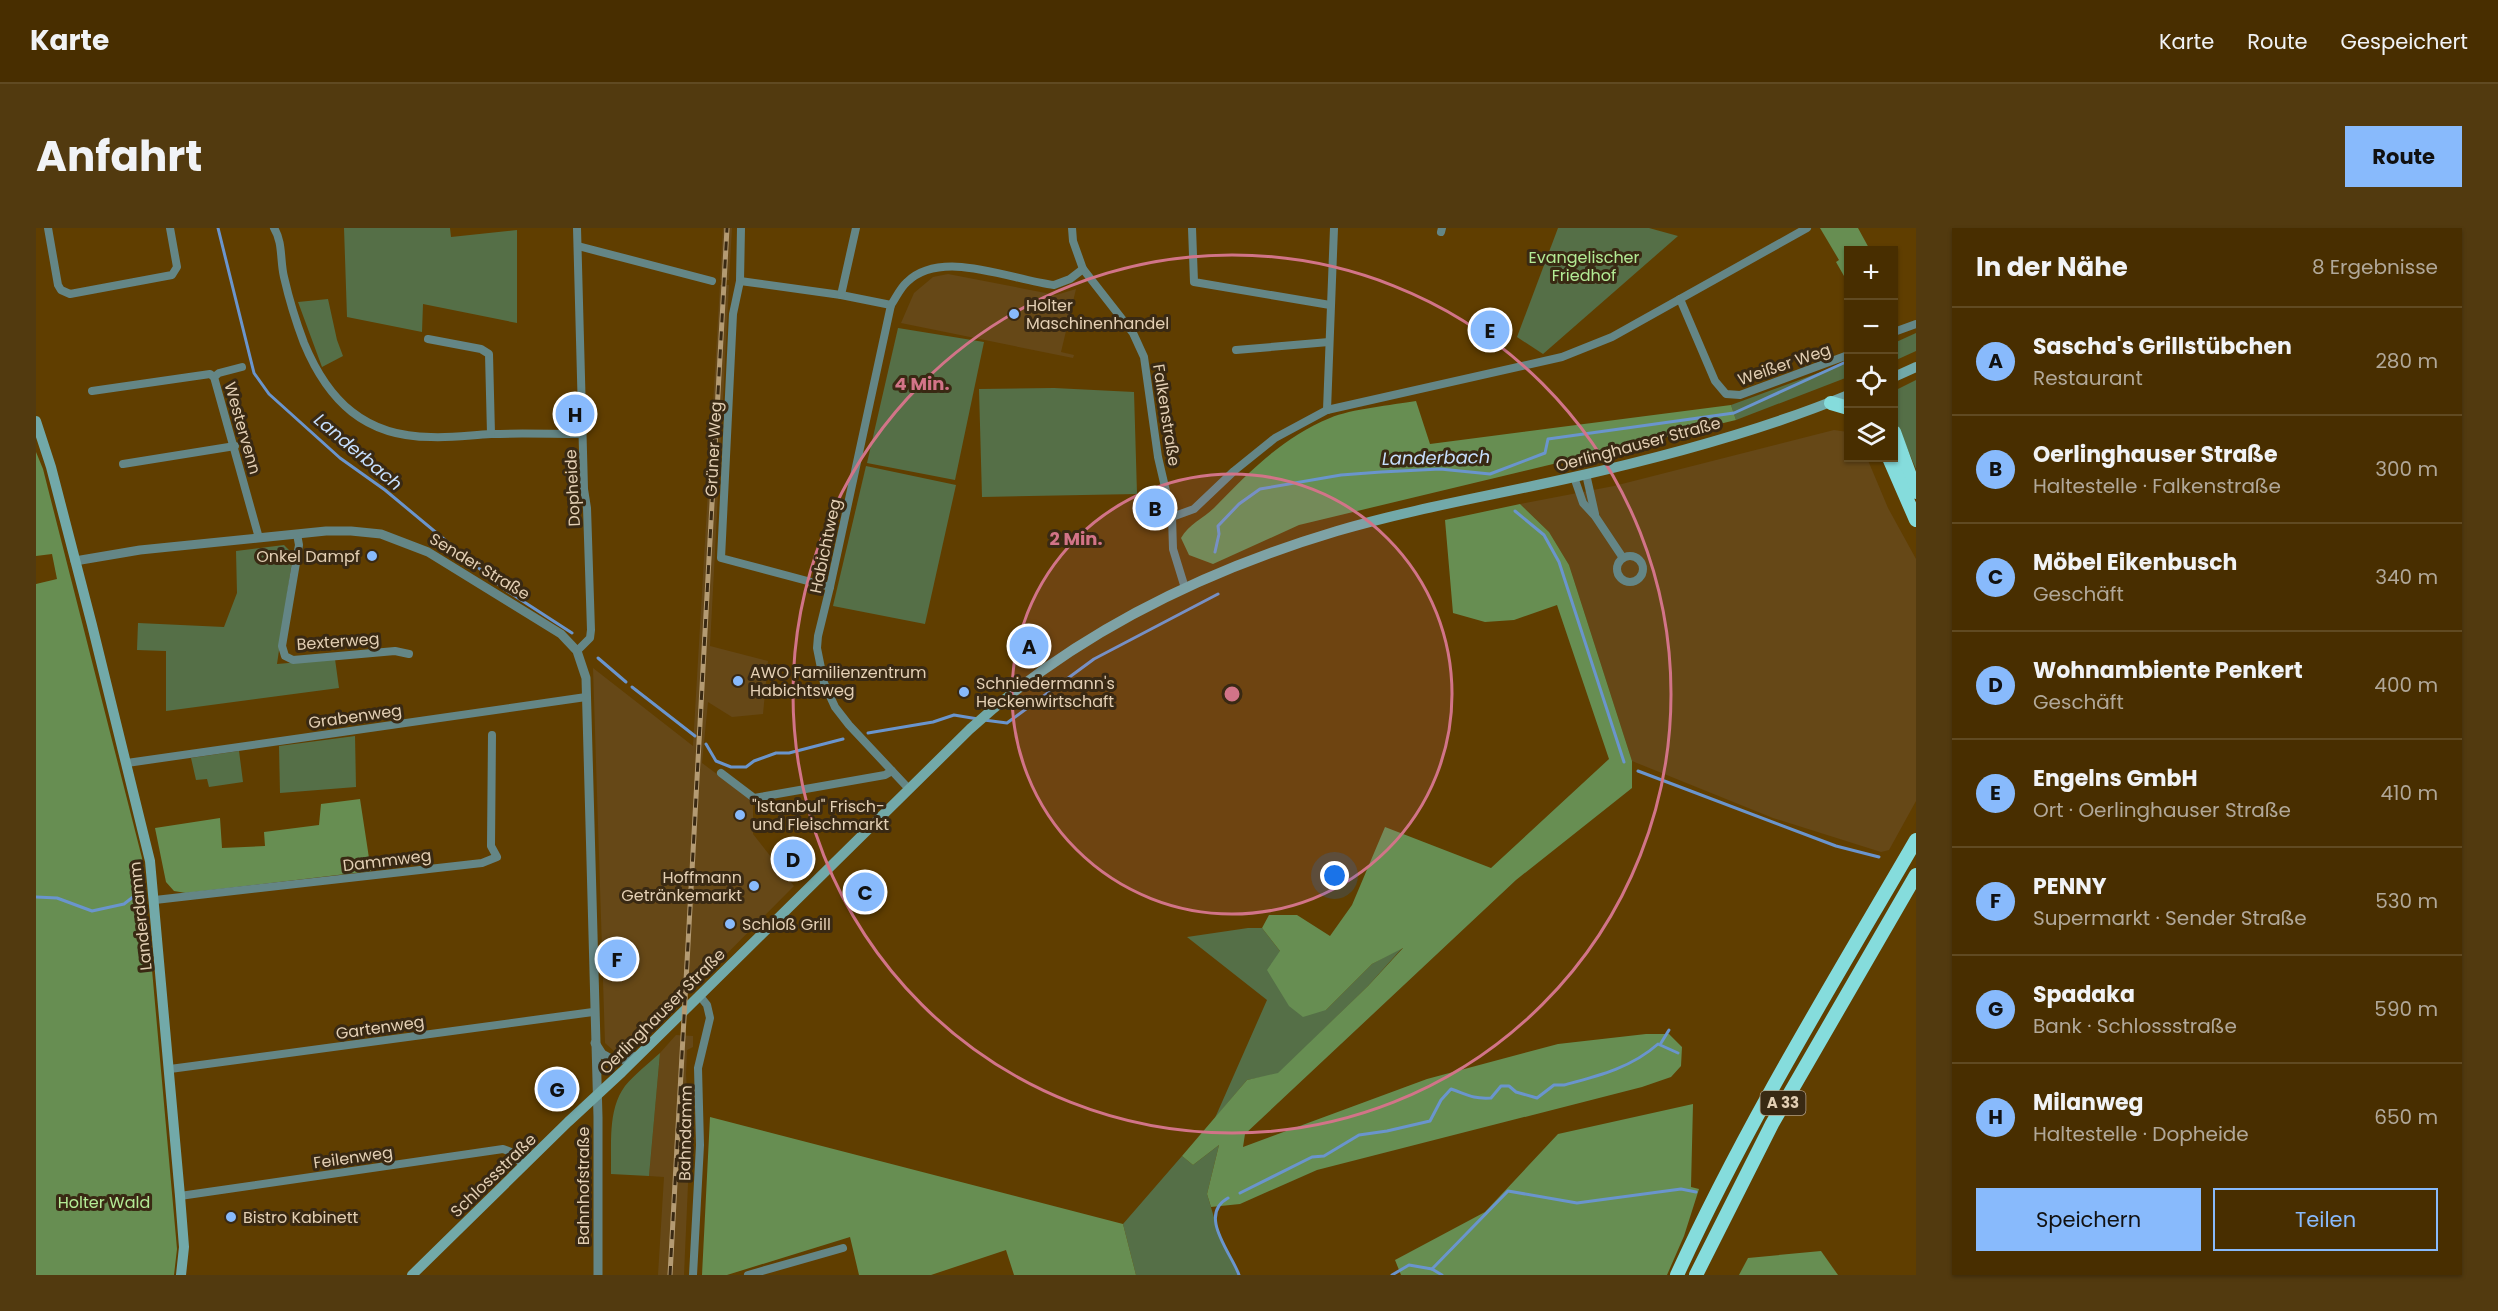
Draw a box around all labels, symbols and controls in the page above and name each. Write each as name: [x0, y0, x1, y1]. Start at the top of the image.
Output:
text: Karte: [30, 21, 109, 60]
text: Karte: [2159, 27, 2214, 56]
text: Route: [2247, 27, 2308, 56]
text: Gespeichert: [2341, 27, 2468, 56]
button: Route: [2345, 126, 2462, 187]
text: Anfahrt: [36, 127, 202, 186]
park label: Evangelischer Friedhof: [1528, 246, 1640, 287]
map controls: [1844, 246, 1898, 462]
button: +: [1844, 246, 1898, 300]
text: In der Nähe: [1976, 249, 2128, 285]
text: 8 Ergebnisse: [2312, 253, 2438, 281]
place label: Holter Maschinenhandel: [1026, 294, 1169, 335]
button: −: [1844, 300, 1898, 354]
marker: Holter Maschinenhandel: [1007, 307, 1021, 321]
pin: E: [1470, 308, 1510, 352]
text: Sascha's Grillstübchen: [2033, 331, 2292, 362]
street label: Weißer Weg: [1735, 338, 1834, 391]
text: A: [1988, 347, 2003, 375]
text: 280 m: [2375, 347, 2438, 375]
button: locate: [1844, 354, 1898, 408]
street label: Falkenstraße: [1147, 362, 1186, 468]
text: Restaurant: [2033, 364, 2143, 392]
text: 4 Min.: [894, 371, 950, 396]
street label: Westervenn: [218, 379, 267, 477]
pin: H: [556, 392, 594, 436]
street label: Grüner Weg: [700, 401, 727, 497]
water label: Landerbach: [309, 407, 408, 496]
button: layers: [1844, 408, 1898, 462]
street label: Oerlinghauser Straße: [1553, 411, 1723, 478]
text: Oerlinghauser Straße: [2033, 439, 2278, 470]
water label: Landerbach: [1382, 444, 1490, 471]
street label: Dopheide: [559, 449, 586, 527]
text: B: [1989, 455, 2002, 483]
text: 300 m: [2375, 455, 2438, 483]
text: Haltestelle · Falkenstraße: [2033, 472, 2281, 500]
pin: B: [1136, 486, 1174, 530]
street label: Habichtweg: [804, 497, 847, 596]
text: 2 Min.: [1049, 526, 1103, 551]
street label: Sender Straße: [425, 527, 534, 606]
place label: Onkel Dampf: [256, 545, 360, 568]
text: Möbel Eikenbusch: [2033, 547, 2237, 578]
marker: Onkel Dampf: [365, 549, 379, 563]
text: C: [1988, 563, 2003, 591]
text: 340 m: [2375, 563, 2438, 591]
text: Geschäft: [2033, 580, 2124, 608]
pin: A: [1010, 624, 1048, 668]
street label: Bexterweg: [296, 627, 380, 656]
text: Wohnambiente Penkert: [2033, 655, 2303, 686]
place label: AWO Familienzentrum Habichtsweg: [750, 661, 927, 702]
text: D: [1988, 671, 2003, 699]
text: 400 m: [2374, 671, 2438, 699]
place label: Schniedermann's Heckenwirtschaft: [976, 672, 1115, 713]
marker: AWO Familienzentrum Habichtsweg: [731, 674, 745, 688]
centre of rings: [1222, 684, 1242, 704]
marker: Schniedermann's Heckenwirtschaft: [957, 685, 971, 699]
text: Geschäft: [2033, 688, 2124, 716]
street label: Grabenweg: [307, 699, 403, 734]
text: Engelns GmbH: [2033, 763, 2198, 794]
text: E: [1990, 779, 2001, 807]
text: 410 m: [2381, 779, 2438, 807]
place label: "Istanbul" Frisch- und Fleischmarkt: [752, 795, 889, 836]
text: Ort · Oerlinghauser Straße: [2033, 796, 2291, 824]
marker: "Istanbul" Frisch- und Fleischmarkt: [733, 808, 747, 822]
pin: D: [774, 836, 813, 882]
street label: Dammweg: [342, 844, 433, 877]
street label: Landerdamm: [123, 860, 158, 971]
your location: [1320, 861, 1349, 890]
place label: Hoffmann Getränkemarkt: [621, 866, 742, 907]
pin: C: [846, 870, 884, 914]
text: PENNY: [2033, 871, 2106, 902]
marker: Hoffmann Getränkemarkt: [747, 879, 761, 893]
text: F: [1990, 887, 2001, 915]
text: 530 m: [2375, 887, 2438, 915]
text: Supermarkt · Sender Straße: [2033, 904, 2307, 932]
place label: Schloß Grill: [742, 913, 831, 936]
marker: Schloß Grill: [723, 917, 737, 931]
pin: F: [598, 936, 636, 982]
street label: Oerlinghauser Straße: [594, 943, 731, 1080]
text: Spadaka: [2033, 979, 2135, 1010]
text: G: [1988, 995, 2003, 1023]
text: 590 m: [2374, 995, 2438, 1023]
street label: Gartenweg: [334, 1010, 426, 1045]
text: Bank · Schlossstraße: [2033, 1012, 2237, 1040]
pin: G: [538, 1066, 576, 1112]
street label: Bahndamm: [673, 1085, 698, 1181]
text: Milanweg: [2033, 1087, 2143, 1118]
road number: A 33: [1760, 1091, 1806, 1115]
text: H: [1988, 1103, 2003, 1131]
text: 650 m: [2374, 1103, 2438, 1131]
text: Haltestelle · Dopheide: [2033, 1120, 2249, 1148]
street label: Bahnhofstraße: [572, 1127, 595, 1245]
street label: Schlossstraße: [445, 1128, 542, 1223]
street label: Feilenweg: [312, 1141, 394, 1174]
button: Speichern: [1976, 1188, 2201, 1251]
button: Teilen: [2213, 1188, 2438, 1251]
park label: Holter Wald: [58, 1191, 150, 1214]
place label: Bistro Kabinett: [243, 1206, 359, 1229]
marker: Bistro Kabinett: [224, 1210, 238, 1224]

